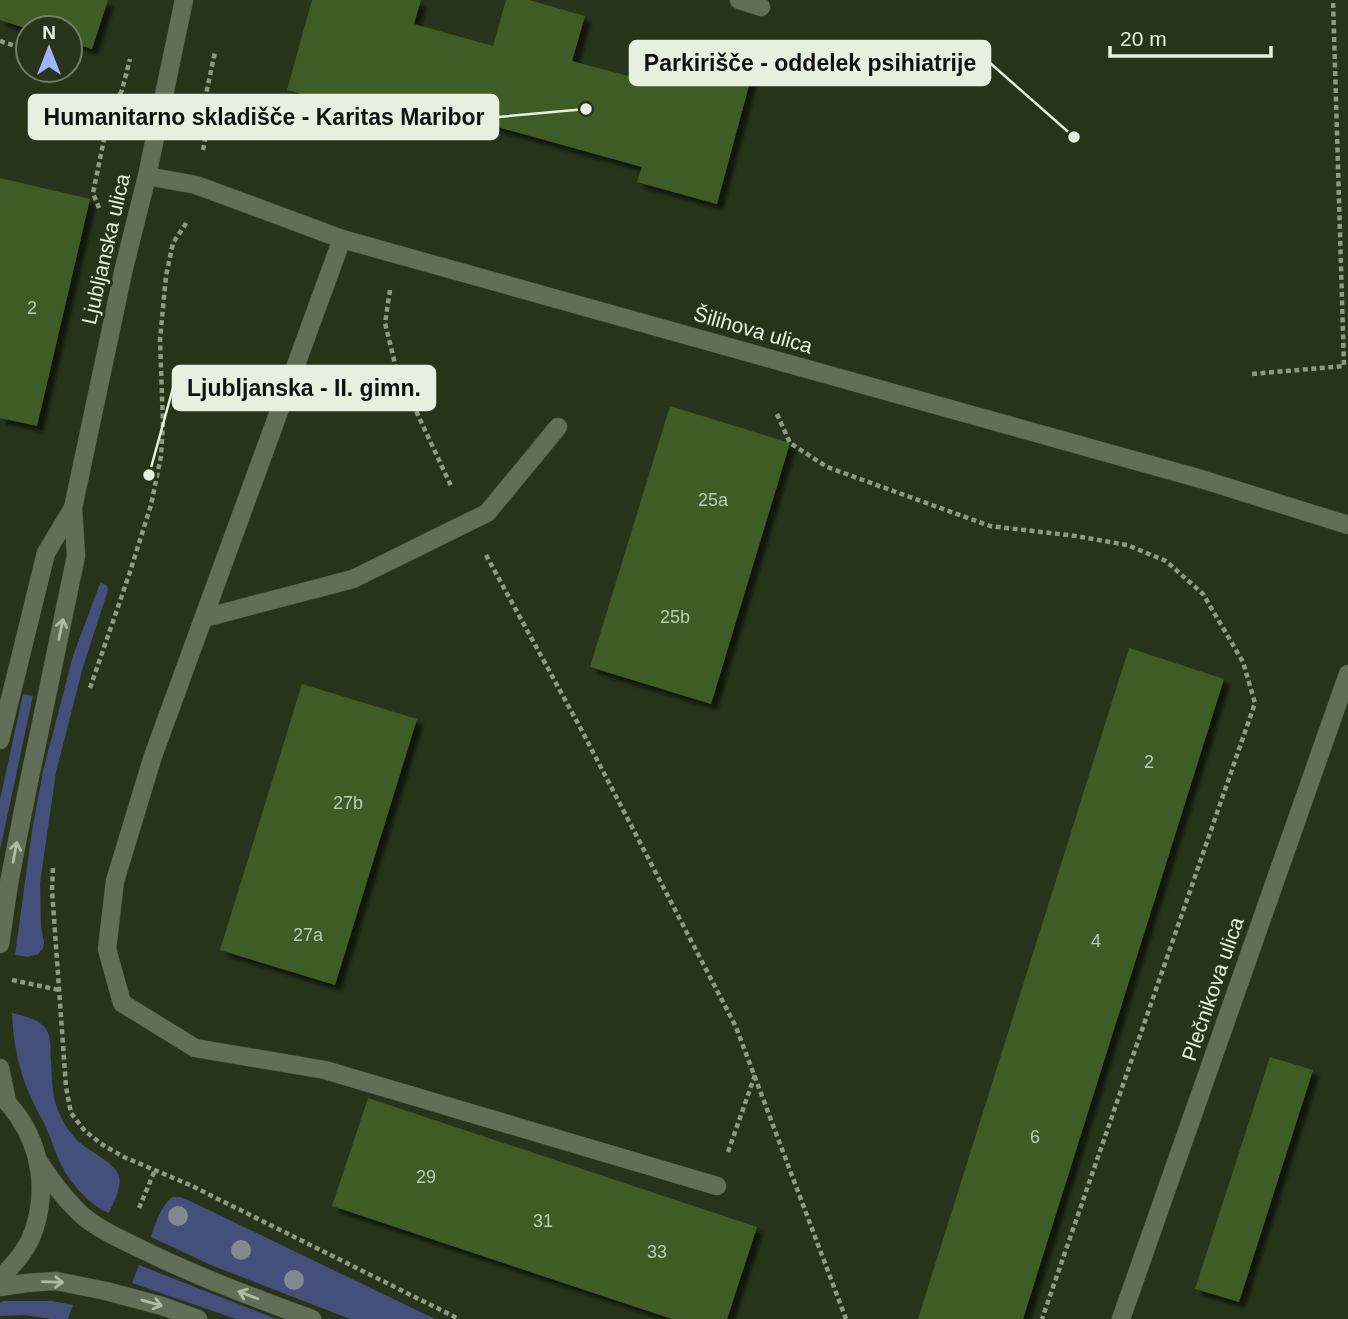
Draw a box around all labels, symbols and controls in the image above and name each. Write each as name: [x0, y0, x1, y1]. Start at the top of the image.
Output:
north arrow: [14, 14, 84, 84]
scale bar: [1110, 14, 1271, 58]
text: N: [42, 22, 56, 43]
text: 20 m: [1120, 27, 1167, 50]
callout: Parkirišče - oddelek psihiatrije: [630, 41, 990, 85]
text: Parkirišče - oddelek psihiatrije: [644, 50, 976, 76]
callout: Humanitarno skladišče - Karitas Maribor: [29, 95, 498, 139]
text: Humanitarno skladišče - Karitas Maribor: [44, 104, 485, 130]
street label: Ljubljanska ulica: [77, 171, 134, 327]
house number: 2: [27, 298, 37, 318]
street label: Šilihova ulica: [691, 302, 816, 358]
callout: Ljubljanska - II. gimn.: [173, 366, 435, 410]
text: Ljubljanska - II. gimn.: [187, 375, 421, 401]
house number: 25a: [698, 490, 729, 510]
house number: 25b: [660, 607, 690, 627]
one-way arrow: [55, 618, 69, 641]
house number: 2: [1144, 752, 1154, 772]
house number: 27b: [333, 793, 363, 813]
one-way arrow: [9, 841, 23, 864]
street label: Plečnikova ulica: [1177, 914, 1248, 1064]
house number: 27a: [293, 925, 324, 945]
house number: 4: [1091, 931, 1101, 951]
house number: 6: [1030, 1127, 1040, 1147]
house number: 29: [416, 1167, 436, 1187]
house number: 31: [533, 1211, 553, 1231]
house number: 33: [647, 1242, 667, 1262]
one-way arrow: [41, 1276, 64, 1289]
one-way arrow: [237, 1288, 259, 1300]
one-way arrow: [141, 1298, 163, 1311]

